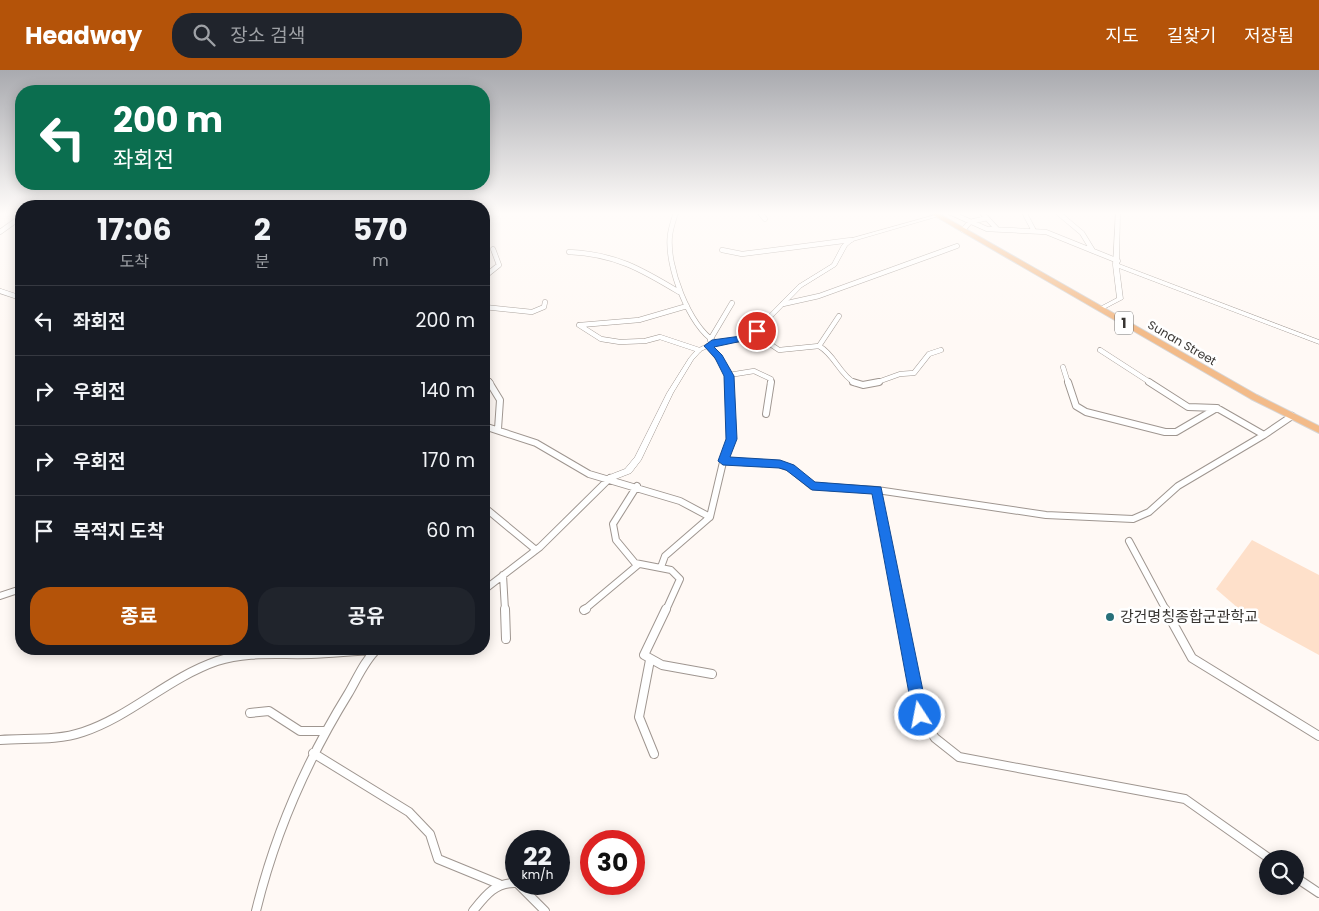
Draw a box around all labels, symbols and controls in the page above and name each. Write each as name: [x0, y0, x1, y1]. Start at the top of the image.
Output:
search box: [172, 13, 522, 58]
text: Headway: [25, 19, 142, 52]
icon: search: [190, 21, 218, 49]
text: 장소 검색: [230, 22, 305, 49]
text: 지도: [1106, 23, 1139, 48]
text: 길찾기: [1167, 23, 1216, 48]
text: 저장됨: [1244, 23, 1294, 48]
text: 200 m: [113, 95, 223, 144]
icon: left: [30, 105, 95, 170]
text: 좌회전: [113, 144, 174, 175]
text: 17:06: [97, 208, 172, 251]
text: 2: [254, 208, 271, 251]
text: 570: [353, 208, 408, 251]
text: m: [372, 249, 389, 272]
text: 도착: [120, 250, 149, 273]
text: 분: [255, 250, 270, 273]
icon: left: [30, 307, 58, 335]
text: 200 m: [416, 307, 475, 334]
text: 좌회전: [73, 308, 125, 335]
pin: [736, 310, 778, 352]
road number: 1: [1115, 312, 1133, 334]
street label: Sunan Street: [1145, 316, 1220, 369]
icon: arrive: [743, 317, 771, 345]
icon: right: [30, 377, 58, 405]
text: 140 m: [420, 377, 475, 404]
text: 우회전: [73, 378, 125, 405]
icon: right: [30, 447, 58, 475]
text: 170 m: [422, 447, 475, 474]
text: 우회전: [73, 448, 125, 475]
icon: arrive: [30, 517, 58, 545]
text: 60 m: [426, 517, 475, 544]
text: 목적지 도착: [73, 518, 164, 545]
button: 종료: [30, 587, 248, 645]
button: 공유: [258, 587, 475, 645]
place label: 강건명칭종합군관학교: [1120, 606, 1258, 627]
marker: 강건명칭종합군관학교: [1104, 611, 1116, 623]
position arrow: [893, 688, 945, 740]
speed limit sign: 30: [580, 830, 645, 895]
text: 22: [523, 839, 552, 874]
map controls: [1259, 850, 1304, 895]
button: search: [1259, 850, 1304, 895]
text: km/h: [522, 866, 553, 883]

